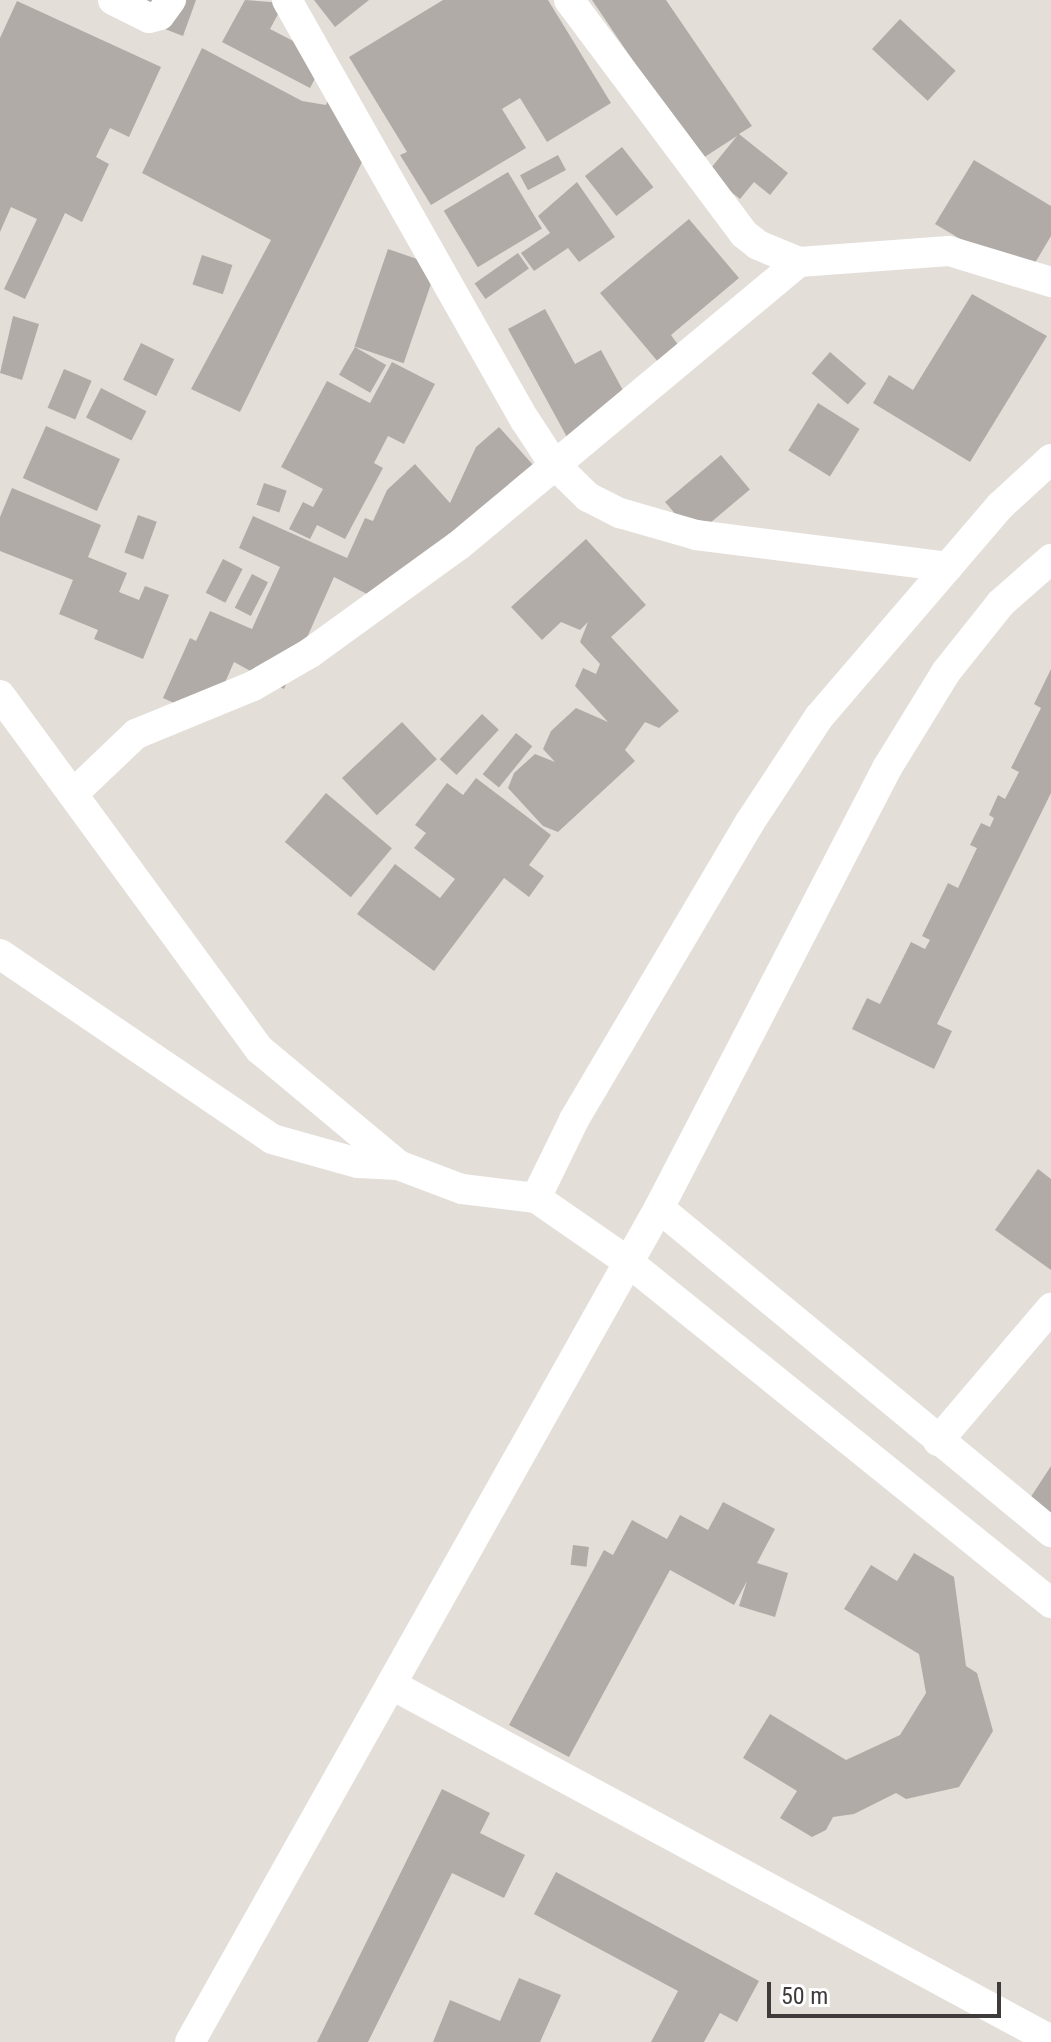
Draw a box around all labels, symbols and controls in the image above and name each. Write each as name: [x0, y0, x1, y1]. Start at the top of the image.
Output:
scale bar: [771, 1966, 1005, 2016]
text: 50 m: [781, 1982, 828, 2010]

